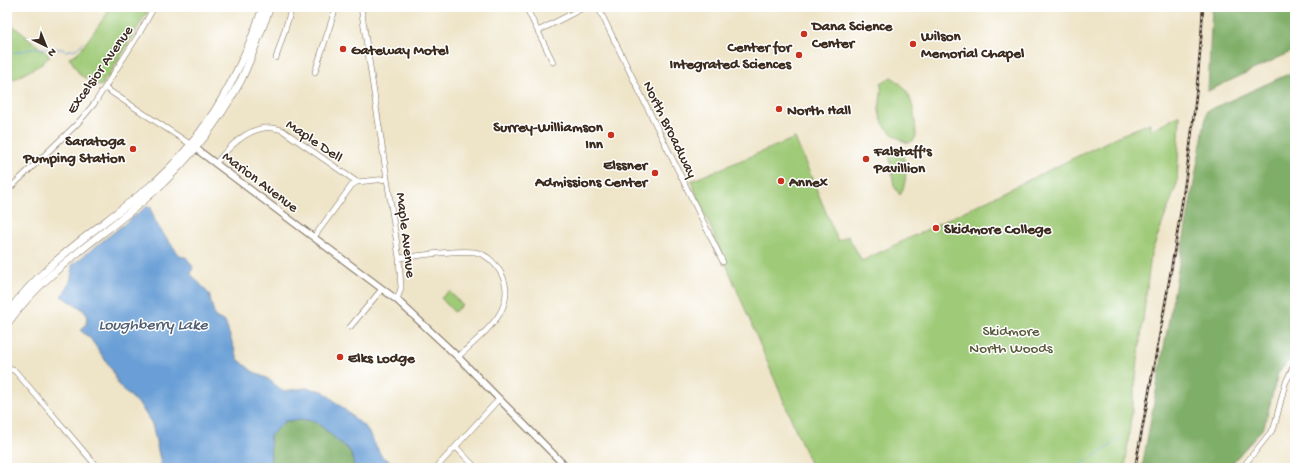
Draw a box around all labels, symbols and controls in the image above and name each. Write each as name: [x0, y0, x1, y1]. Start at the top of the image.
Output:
place label: Dana Science Center: [810, 18, 893, 53]
street label: Excelsior Avenue: [63, 22, 138, 118]
north arrow: [26, 26, 66, 66]
place label: Wilson Memorial Chapel: [920, 28, 1025, 63]
marker: Dana Science Center: [799, 29, 809, 39]
place label: Center for Integrated Sciences: [669, 39, 793, 74]
marker: Wilson Memorial Chapel: [908, 39, 918, 49]
place label: Gateway Motel: [351, 42, 450, 60]
marker: Gateway Motel: [338, 44, 348, 54]
text: N: [45, 45, 58, 59]
marker: Center for Integrated Sciences: [794, 50, 804, 60]
street label: North Broadway: [638, 78, 701, 182]
place label: North Hall: [787, 102, 852, 120]
marker: North Hall: [774, 104, 784, 114]
street label: Maple Dell: [282, 116, 346, 167]
place label: Surrey-Williamson Inn: [493, 119, 604, 154]
marker: Surrey-Williamson Inn: [606, 130, 616, 140]
place label: Saratoga Pumping Station: [22, 133, 126, 168]
place label: Falstaff's Pavillion: [873, 143, 933, 178]
marker: Saratoga Pumping Station: [128, 144, 138, 154]
street label: Marion Avenue: [218, 148, 302, 217]
marker: Falstaff's Pavillion: [861, 154, 871, 164]
place label: Elssner Admissions Center: [534, 157, 649, 192]
marker: Elssner Admissions Center: [650, 168, 660, 178]
place label: Annex: [788, 174, 828, 192]
marker: Annex: [776, 176, 786, 186]
street label: Maple Avenue: [391, 192, 419, 279]
place label: Skidmore College: [944, 221, 1053, 239]
marker: Skidmore College: [931, 223, 941, 233]
water label: Loughberry Lake: [98, 317, 208, 336]
park label: Skidmore North Woods: [969, 323, 1053, 358]
place label: Elks Lodge: [348, 350, 416, 368]
marker: Elks Lodge: [335, 352, 345, 362]

